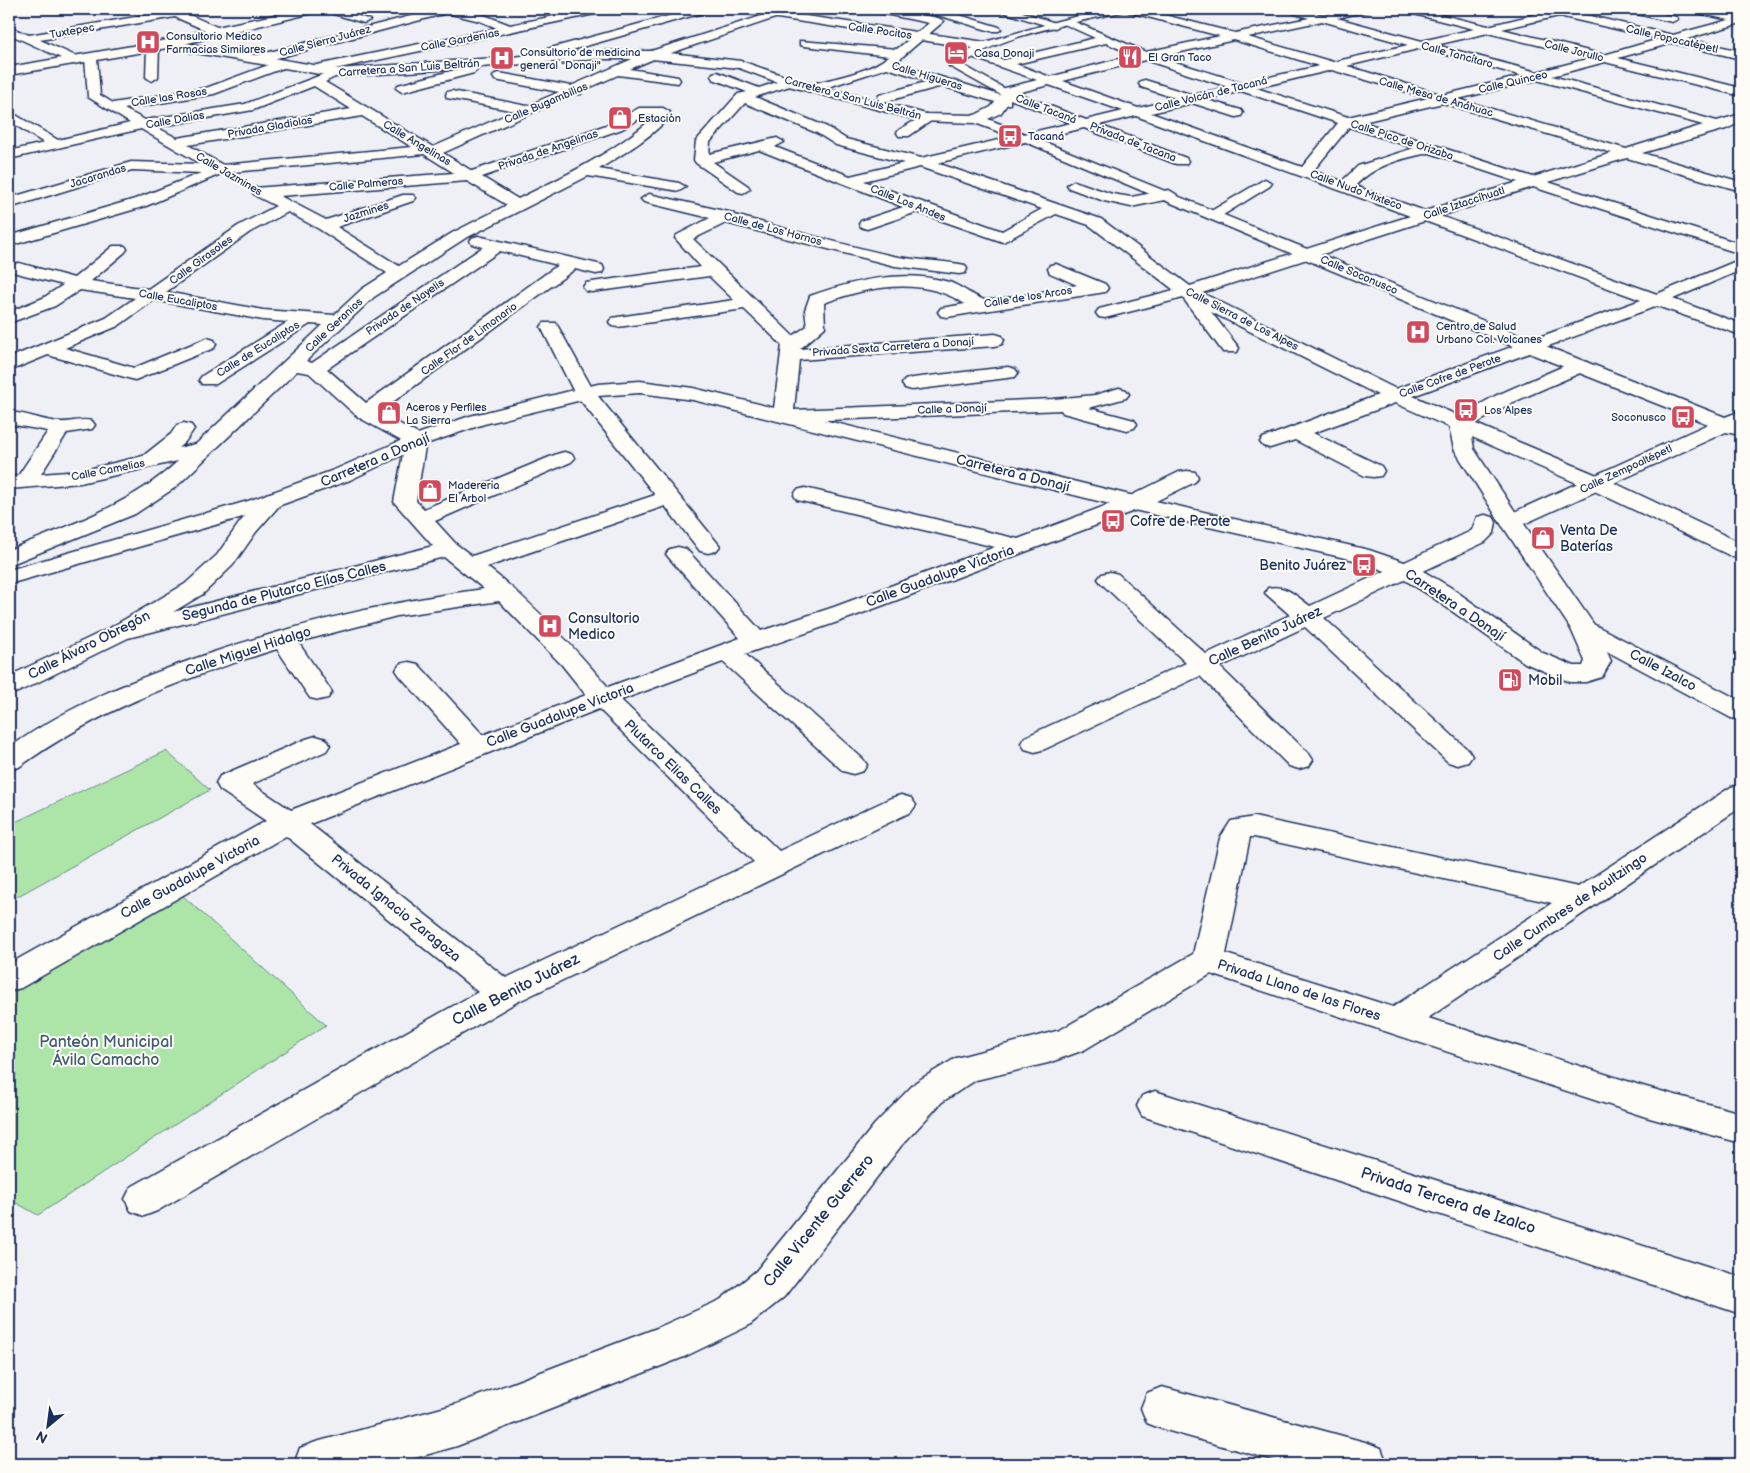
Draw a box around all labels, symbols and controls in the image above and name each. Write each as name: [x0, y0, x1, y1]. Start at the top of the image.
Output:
street label: Calle Pocitos: [847, 20, 913, 42]
street label: Tuxtepec: [49, 21, 96, 41]
street label: Calle Sierra Juárez: [278, 22, 373, 59]
street label: Calle Popocatépetl: [1625, 22, 1719, 56]
street label: Calle Gardenias: [420, 26, 501, 54]
hospital icon: Consultorio Medico Farmacias Similares: [135, 29, 161, 55]
place label: Consultorio Medico Farmacias Similares: [166, 30, 266, 56]
street label: Calle Jorullo: [1543, 37, 1605, 65]
street label: Calle Tancítaro: [1420, 39, 1494, 71]
hotel icon: Casa Donaji: [943, 40, 969, 66]
restaurant icon: El Gran Taco: [1117, 44, 1143, 70]
hospital icon: Consultorio de medicina general "Donaji": [489, 45, 515, 71]
place label: Consultorio de medicina general "Donaji": [520, 46, 641, 72]
place label: Casa Donaji: [974, 47, 1034, 60]
place label: El Gran Taco: [1148, 51, 1212, 64]
street label: Carretera a San Luis Beltrán: [338, 57, 480, 79]
street label: Calle Higueras: [890, 59, 965, 93]
street label: Calle Quinceo: [1477, 68, 1549, 96]
street label: Carretera a San Luis Beltrán: [783, 73, 923, 123]
street label: Calle Volcán de Tacaná: [1153, 74, 1269, 114]
street label: Calle Mesa de Anáhuac: [1377, 74, 1495, 120]
street label: Calle Bugambilias: [502, 79, 590, 126]
street label: Calle las Rosas: [130, 85, 208, 109]
street label: Calle Tacaná: [1014, 91, 1078, 127]
shop icon: Estación: [607, 105, 633, 131]
street label: Calle Dalias: [145, 108, 206, 132]
place label: Estación: [638, 112, 681, 125]
street label: Privada Gladiolas: [227, 113, 314, 141]
street label: Calle Pico de Orizaba: [1349, 117, 1455, 163]
street label: Calle Angelinas: [381, 118, 454, 169]
street label: Privada de Tacana: [1088, 120, 1178, 164]
bus stop icon: Tacaná: [997, 123, 1023, 149]
street label: Privada de Angelinas: [496, 127, 600, 173]
place label: Tacaná: [1028, 130, 1064, 143]
street label: Calle Jazmines: [193, 150, 265, 199]
street label: Jacarandas: [68, 161, 128, 191]
street label: Calle Nudo Mixteco: [1308, 167, 1404, 213]
street label: Calle Palmeras: [328, 174, 404, 194]
street label: Calle Los Andes: [868, 182, 948, 224]
street label: Calle Iztaccíhuatl: [1422, 184, 1506, 222]
street label: Jazmines: [342, 198, 391, 225]
street label: Calle de Los Hornos: [723, 210, 824, 248]
street label: Calle Girasoles: [167, 232, 236, 287]
street label: Calle Soconusco: [1318, 253, 1400, 297]
street label: Privada de Nayelis: [363, 276, 447, 338]
street label: Calle de los Arcos: [983, 284, 1074, 310]
street label: Calle Sierra de Los Alpes: [1183, 285, 1301, 353]
street label: Calle Eucaliptos: [138, 287, 219, 313]
street label: Calle Geranios: [303, 295, 366, 355]
street label: Calle Flor de Limonario: [418, 300, 520, 378]
street label: Calle de Eucaliptos: [214, 318, 302, 380]
hospital icon: Centro de Salud Urbano Col. Volcanes: [1405, 319, 1431, 345]
place label: Centro de Salud Urbano Col. Volcanes: [1436, 320, 1543, 346]
street label: Privada Sexta Carretera a Donají: [812, 335, 975, 359]
street label: Calle Cofre de Perote: [1397, 351, 1503, 400]
bus stop icon: Los Alpes: [1453, 397, 1479, 423]
shop icon: Aceros y Perfiles La Sierra: [376, 400, 402, 426]
place label: Aceros y Perfiles La Sierra: [406, 401, 487, 427]
street label: Calle a Donají: [917, 401, 987, 417]
place label: Los Alpes: [1484, 404, 1533, 417]
bus stop icon: Soconusco: [1670, 404, 1696, 430]
place label: Soconusco: [1611, 411, 1666, 424]
street label: Carretera a Donají: [318, 429, 433, 491]
street label: Calle Zempoaltépetl: [1578, 442, 1674, 496]
street label: Carretera a Donají: [954, 451, 1072, 496]
street label: Calle Camelias: [70, 456, 146, 484]
shop icon: Madereria El Arbol: [417, 478, 443, 504]
place label: Madereria El Arbol: [448, 479, 500, 505]
bus stop icon: Cofre de Perote: [1100, 508, 1126, 534]
place label: Cofre de Perote: [1130, 513, 1230, 530]
place label: Venta De Baterías: [1560, 522, 1618, 555]
shop icon: Venta De Baterías: [1530, 525, 1556, 551]
street label: Calle Guadalupe Victoria: [864, 541, 1016, 611]
bus stop icon: Benito Juárez: [1351, 552, 1377, 578]
street label: Segunda de Plutarco Elías Calles: [180, 557, 388, 625]
place label: Benito Juárez: [1259, 557, 1346, 574]
street label: Carretera a Donají: [1402, 565, 1509, 645]
street label: Calle Benito Juárez: [1206, 602, 1325, 670]
street label: Calle Álvaro Obregón: [25, 606, 153, 683]
place label: Consultorio Medico: [568, 610, 640, 643]
hospital icon: Consultorio Medico: [537, 613, 563, 639]
street label: Calle Miguel Hidalgo: [183, 623, 313, 679]
street label: Calle Izalco: [1627, 645, 1699, 695]
fuel station icon: Mobil: [1497, 667, 1523, 693]
place label: Mobil: [1528, 672, 1562, 689]
street label: Calle Guadalupe Victoria: [484, 679, 636, 751]
street label: Plutarco Elias Calles: [621, 716, 725, 818]
street label: Calle Guadalupe Victoria: [117, 832, 263, 922]
street label: Calle Cumbres de Acultzingo: [1490, 849, 1650, 965]
street label: Privada Ignacio Zaragoza: [328, 851, 464, 965]
street label: Calle Benito Juárez: [449, 950, 583, 1030]
street label: Privada Llano de las Flores: [1215, 956, 1383, 1024]
park label: Panteón Municipal Ávila Camacho: [39, 1033, 173, 1070]
street label: Calle Vicente Guerrero: [760, 1151, 878, 1291]
street label: Privada Tercera de Izalco: [1358, 1164, 1538, 1238]
north arrow: [22, 1400, 72, 1450]
text: N: [33, 1427, 51, 1447]

